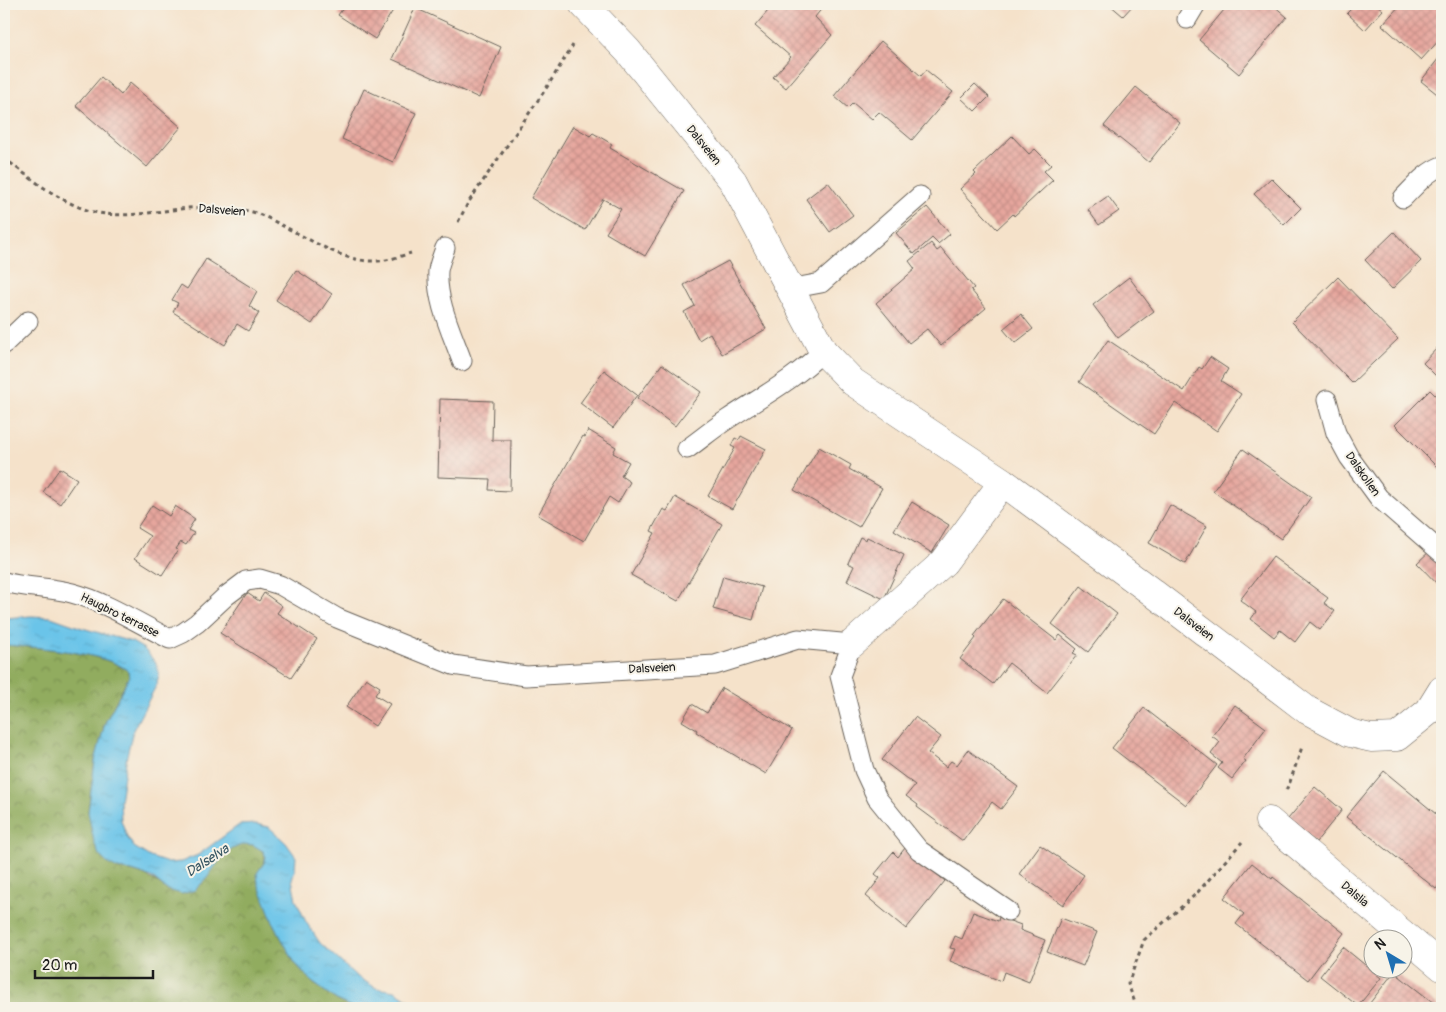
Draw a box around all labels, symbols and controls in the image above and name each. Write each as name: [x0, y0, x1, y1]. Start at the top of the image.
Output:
street label: Dalsveien: [683, 122, 724, 169]
street label: Dalsveien: [198, 201, 246, 220]
street label: Dalskollen: [1342, 449, 1383, 500]
street label: Haugbro terrasse: [78, 590, 162, 641]
street label: Dalsveien: [1170, 604, 1217, 645]
street label: Dalsveien: [628, 660, 676, 677]
water label: Dalselva: [183, 839, 233, 881]
street label: Dalslia: [1338, 878, 1372, 911]
north arrow: [1364, 930, 1414, 980]
text: N: [1371, 935, 1389, 954]
scale bar: [35, 947, 152, 979]
text: 20 m: [42, 956, 77, 975]

